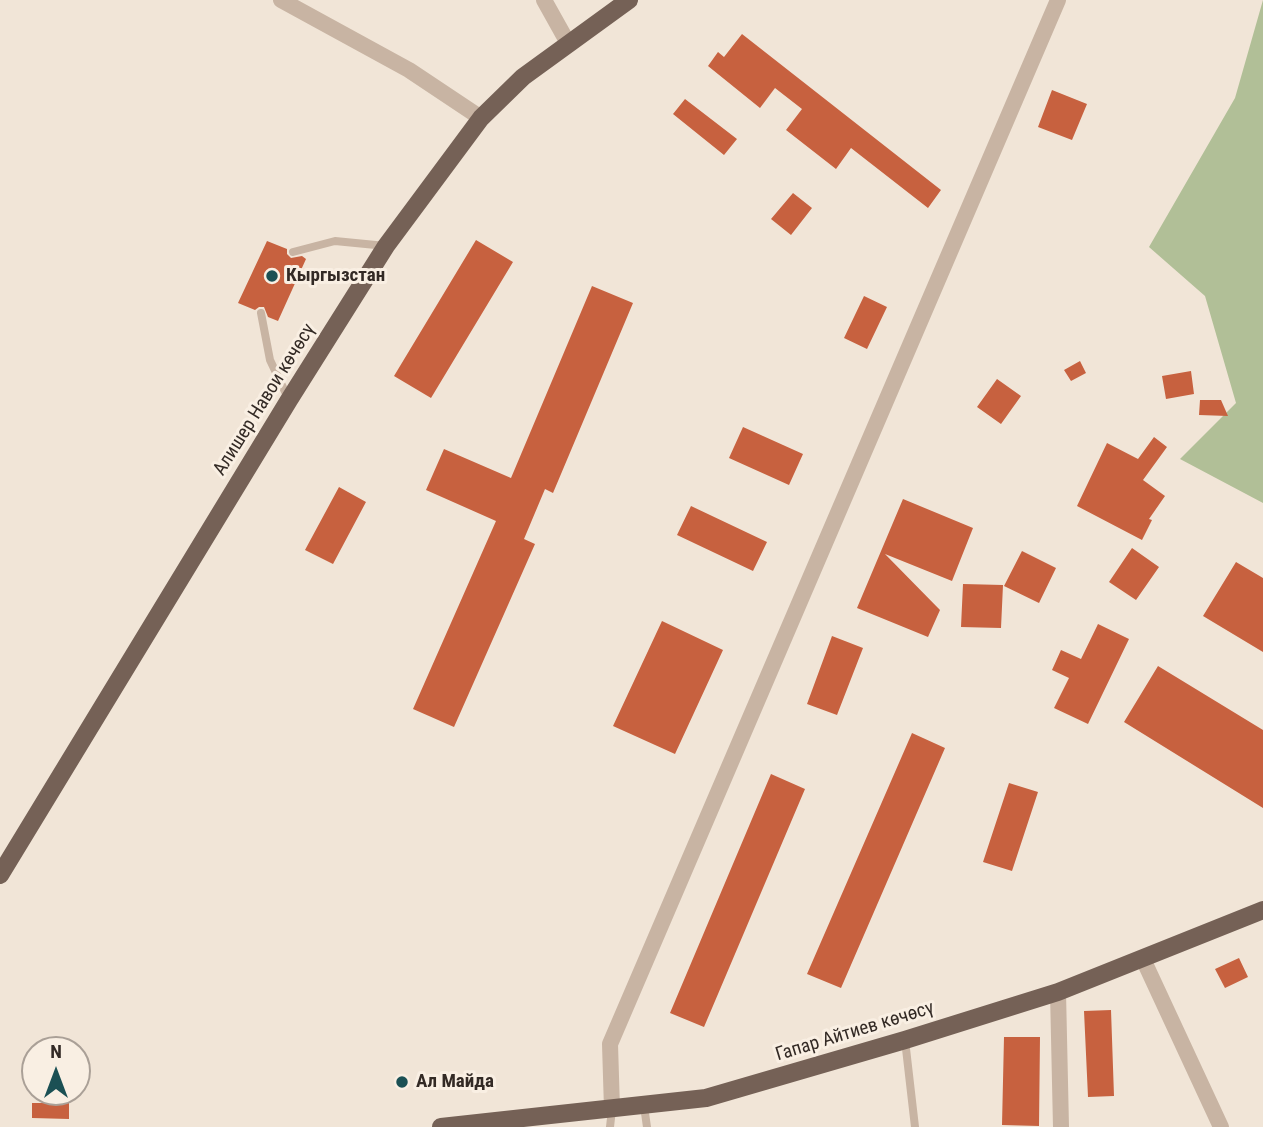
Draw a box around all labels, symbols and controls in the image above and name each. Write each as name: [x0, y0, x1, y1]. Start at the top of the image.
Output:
place label: Кыргызстан: [286, 265, 385, 287]
marker: Кыргызстан: [264, 268, 280, 284]
street label: Алишер Навои көчөсү: [209, 320, 321, 480]
street label: Гапар Айтиев көчөсү: [773, 997, 937, 1067]
north arrow: [21, 1036, 91, 1106]
text: N: [50, 1040, 62, 1063]
place label: Ал Майда: [416, 1071, 494, 1093]
marker: Ал Майда: [394, 1074, 410, 1090]

